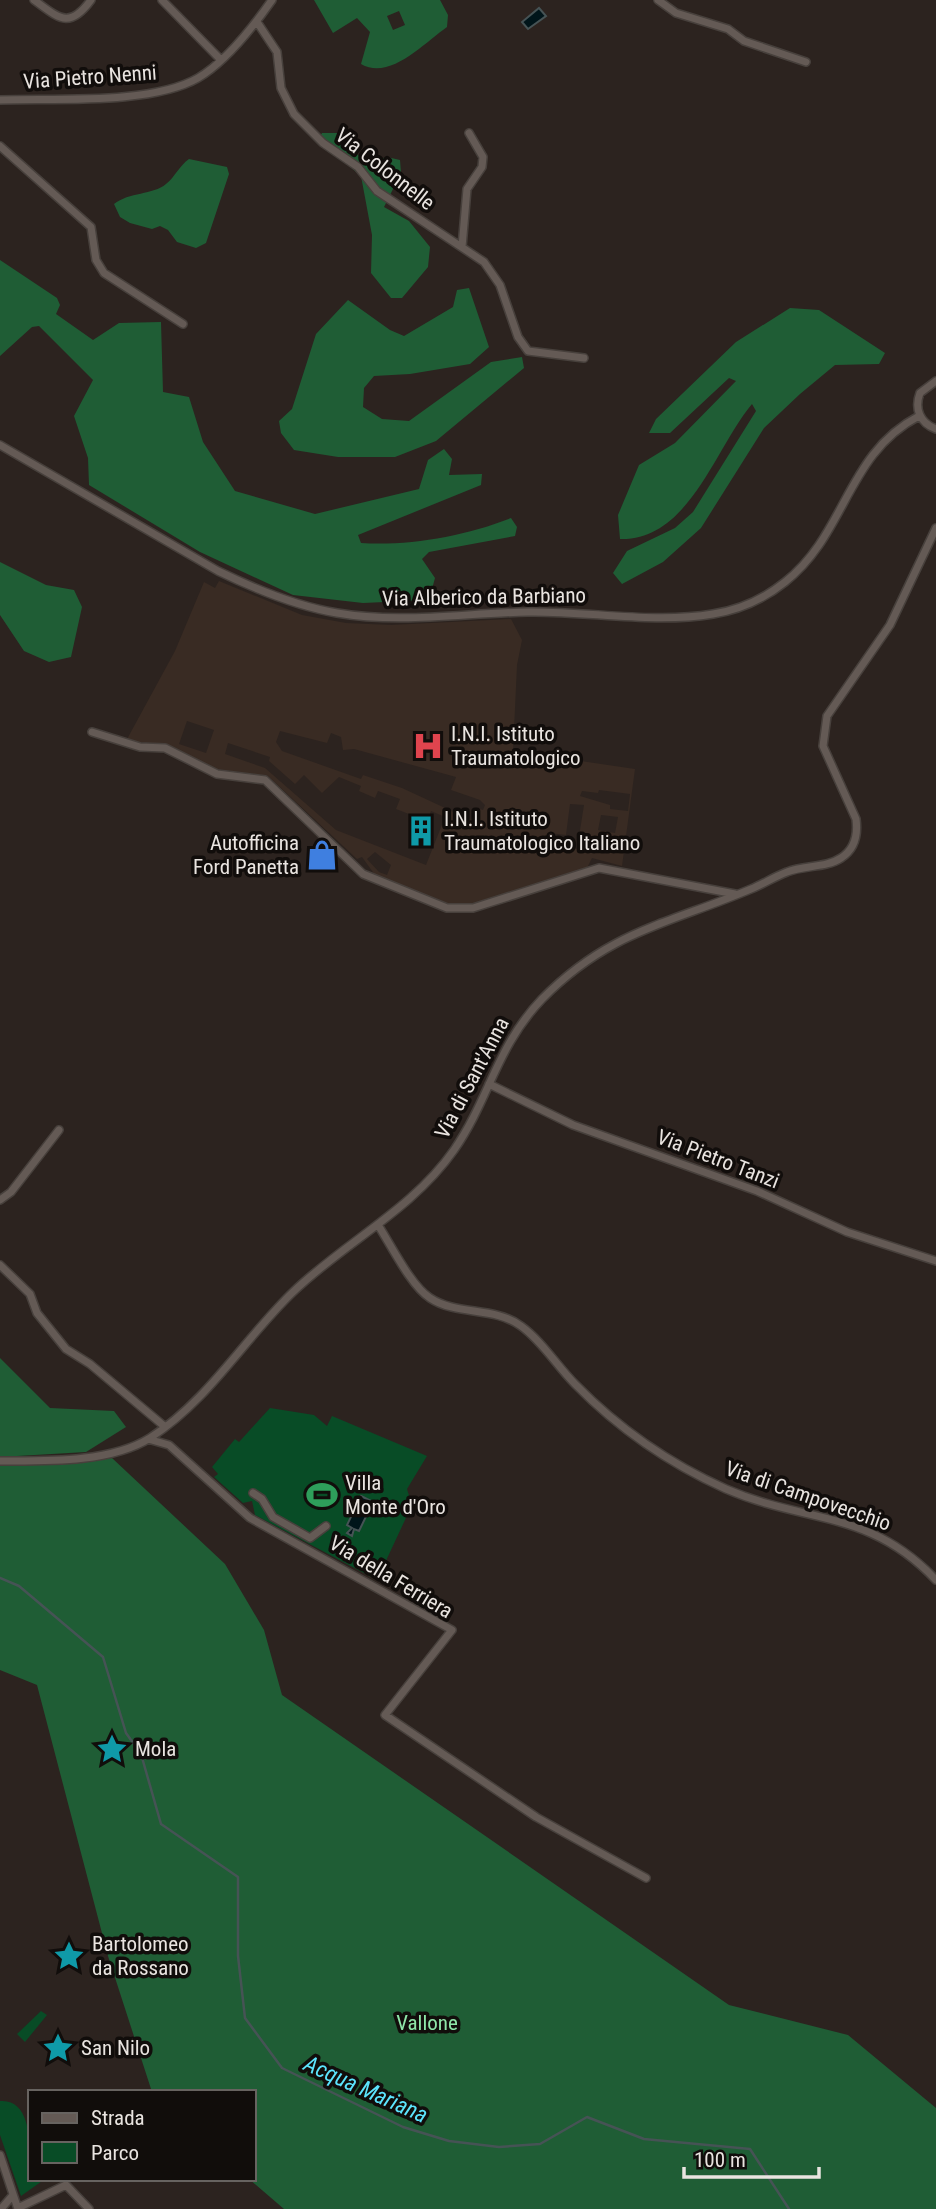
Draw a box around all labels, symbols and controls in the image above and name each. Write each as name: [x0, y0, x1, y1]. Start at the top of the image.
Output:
street label: Via Pietro Nenni: [23, 60, 157, 94]
street label: Via Colonnelle: [331, 123, 439, 215]
street label: Via Alberico da Barbiano: [382, 583, 586, 611]
place label: I.N.I. Istituto Traumatologico: [451, 722, 581, 770]
hospital icon: I.N.I. Istituto Traumatologico: [411, 729, 445, 763]
place label: I.N.I. Istituto Traumatologico Italiano: [444, 807, 640, 855]
building icon: I.N.I. Istituto Traumatologico Italiano: [404, 814, 438, 848]
place label: Autofficina Ford Panetta: [193, 831, 299, 879]
shop icon: Autofficina Ford Panetta: [305, 838, 339, 872]
street label: Via di Sant'Anna: [430, 1013, 514, 1143]
street label: Via Pietro Tanzi: [653, 1125, 783, 1193]
street label: Via di Campovecchio: [722, 1456, 894, 1536]
place label: Villa Monte d'Oro: [345, 1471, 446, 1519]
sports icon: Villa Monte d'Oro: [305, 1478, 339, 1512]
street label: Via della Ferriera: [325, 1531, 457, 1623]
place icon: Mola: [95, 1732, 129, 1766]
place label: Mola: [135, 1737, 176, 1761]
place label: Bartolomeo da Rossano: [92, 1932, 189, 1980]
place icon: Bartolomeo da Rossano: [52, 1939, 86, 1973]
park label: Vallone: [396, 2011, 458, 2035]
place icon: San Nilo: [41, 2031, 75, 2065]
place label: San Nilo: [81, 2036, 150, 2060]
water label: Acqua Mariana: [299, 2050, 432, 2129]
legend: [28, 2090, 256, 2181]
text: Strada: [91, 2106, 145, 2130]
scale bar: [684, 2136, 819, 2180]
text: Parco: [91, 2141, 139, 2165]
text: 100 m: [694, 2148, 746, 2172]

